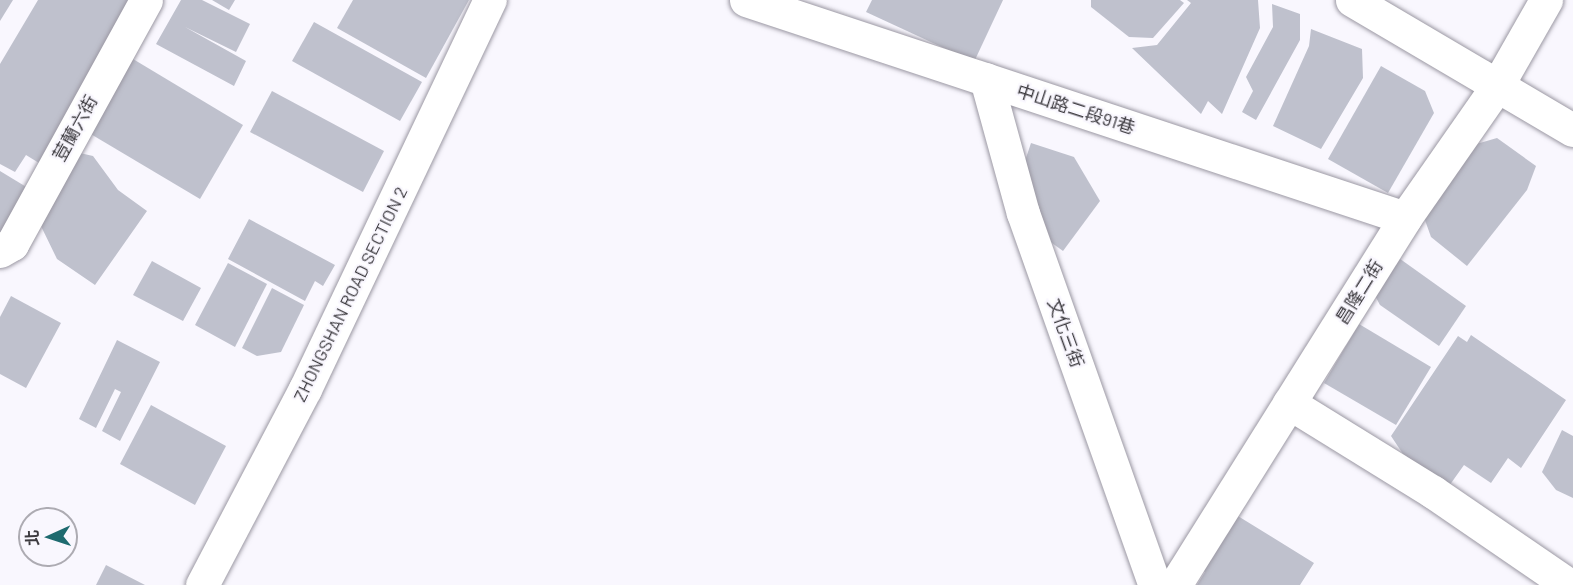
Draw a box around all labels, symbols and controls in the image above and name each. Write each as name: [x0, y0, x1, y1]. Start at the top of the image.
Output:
street label: 中山路二段91巷: [1014, 80, 1138, 138]
street label: 荳蘭六街: [48, 91, 102, 165]
street label: ZHONGSHAN ROAD SECTION 2: [288, 183, 412, 405]
street label: 昌隆二街: [1331, 256, 1387, 328]
street label: 文化三街: [1044, 295, 1088, 371]
north arrow: [18, 507, 78, 567]
text: 北: [22, 529, 41, 546]

